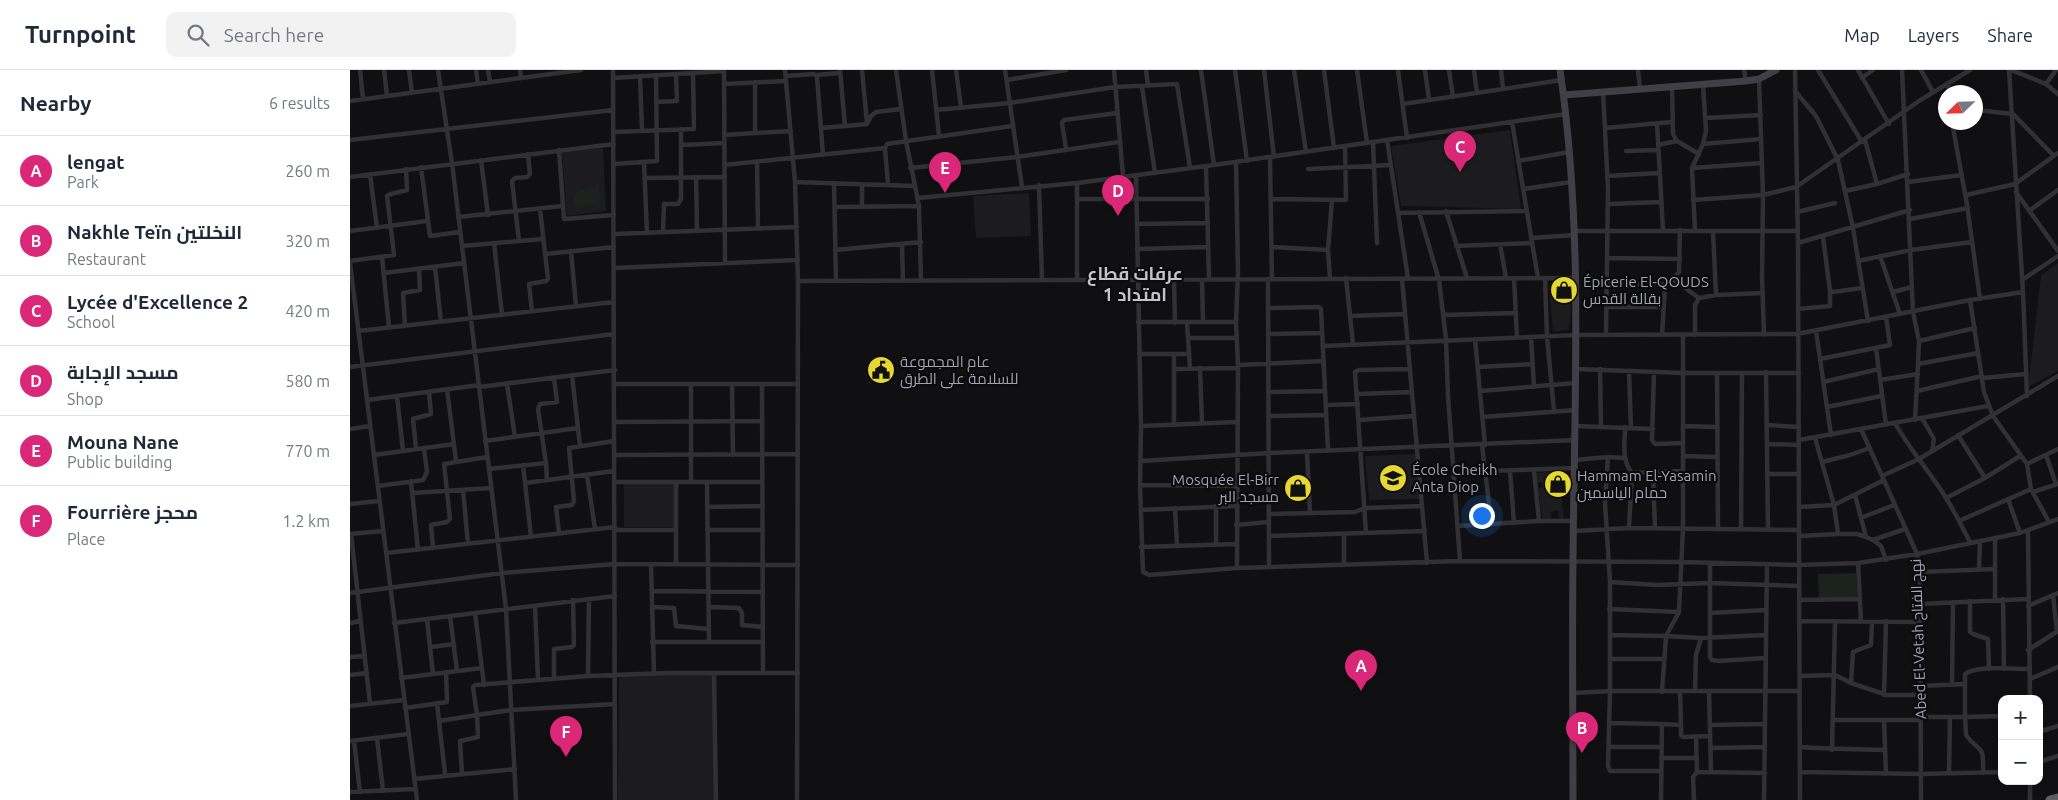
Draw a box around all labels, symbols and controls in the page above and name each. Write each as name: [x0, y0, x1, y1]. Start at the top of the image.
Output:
search box: [166, 12, 516, 57]
text: Turnpoint: [25, 21, 136, 48]
icon: search: [184, 21, 212, 49]
text: Search here: [224, 24, 324, 46]
text: Map: [1844, 25, 1880, 45]
text: Layers: [1908, 25, 1959, 45]
text: Share: [1987, 25, 2033, 45]
north arrow: [1938, 85, 1983, 130]
text: Nearby: [20, 91, 91, 115]
text: 6 results: [269, 94, 330, 112]
pin: C: [1444, 131, 1476, 172]
text: lengat: [67, 151, 125, 173]
pin: E: [929, 152, 961, 193]
text: A: [30, 162, 42, 180]
text: 260 m: [285, 162, 330, 180]
text: Park: [67, 173, 99, 191]
pin: D: [1102, 175, 1134, 216]
text: Nakhle Teïn النخلتين: [67, 221, 242, 243]
text: B: [31, 232, 41, 250]
text: 320 m: [285, 232, 330, 250]
text: Restaurant: [67, 250, 146, 268]
district label: عرفات قطاع 1 امتداد: [1087, 263, 1183, 304]
place label: Épicerie El-QOUDS بقالة القدس: [1583, 273, 1709, 309]
shop icon: Épicerie El-QOUDS بقالة القدس: [1549, 275, 1579, 305]
text: Lycée d'Excellence 2: [67, 291, 248, 313]
text: C: [31, 302, 41, 320]
text: 420 m: [285, 302, 330, 320]
text: School: [67, 313, 115, 331]
place label: عام المجموعة للسلامة على الطرق: [900, 353, 1018, 389]
public building icon: عام المجموعة للسلامة على الطرق: [866, 355, 896, 385]
text: مسجد الإجابة: [67, 361, 179, 383]
text: D: [30, 372, 42, 390]
text: 580 m: [285, 372, 330, 390]
text: Shop: [67, 390, 103, 408]
text: Mouna Nane: [67, 431, 179, 453]
text: E: [31, 442, 41, 460]
text: 770 m: [285, 442, 330, 460]
text: Public building: [67, 453, 172, 471]
place label: École Cheikh Anta Diop: [1412, 461, 1498, 495]
school or university icon: École Cheikh Anta Diop: [1378, 463, 1408, 493]
place label: Hammam El-Yasamin حمام الياسمين: [1577, 467, 1716, 503]
shop icon: Hammam El-Yasamin حمام الياسمين: [1543, 469, 1573, 499]
place label: Mosquée El-Birr مسجد البر: [1172, 471, 1279, 506]
shop icon: Mosquée El-Birr مسجد البر: [1283, 473, 1313, 503]
text: Fourrière محجز: [67, 501, 198, 523]
your location: [1469, 503, 1495, 529]
text: F: [32, 512, 41, 530]
text: 1.2 km: [282, 512, 330, 530]
text: Place: [67, 530, 105, 548]
street label: Abed El-Vetah نهج الفتاح: [1907, 558, 1932, 720]
pin: A: [1345, 650, 1377, 691]
map controls: [1998, 695, 2043, 785]
button: +: [1998, 695, 2043, 740]
pin: B: [1566, 712, 1598, 753]
pin: F: [550, 716, 582, 757]
button: −: [1998, 740, 2043, 785]

